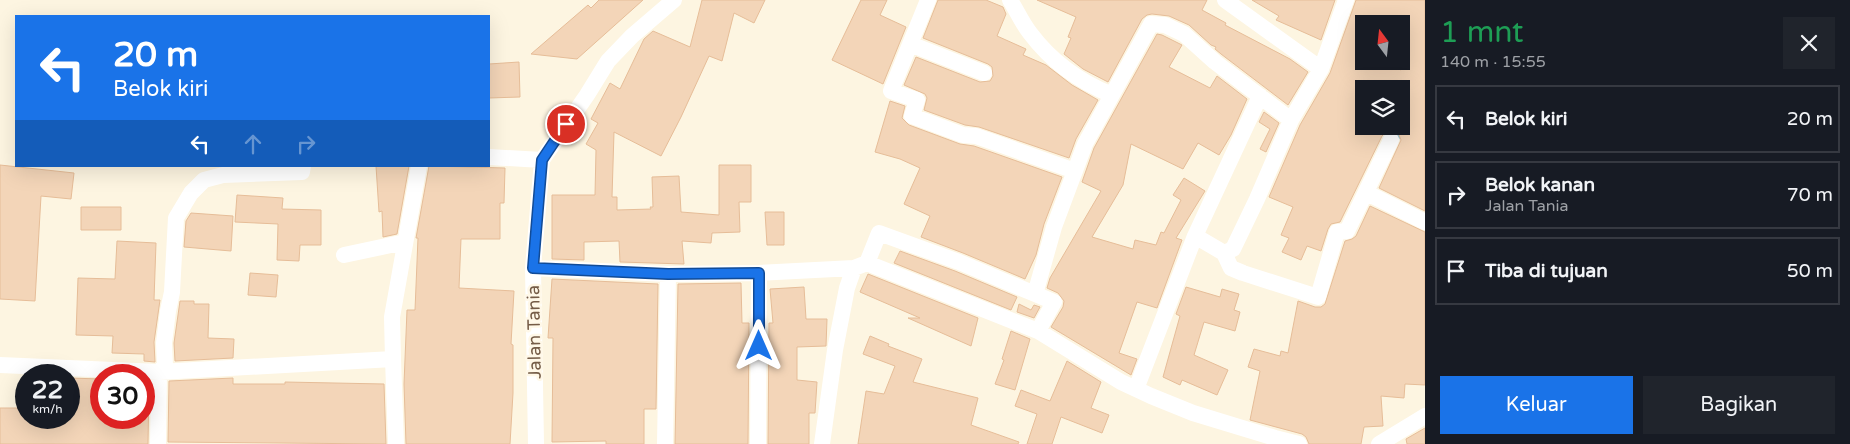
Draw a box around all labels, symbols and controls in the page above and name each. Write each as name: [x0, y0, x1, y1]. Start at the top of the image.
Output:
text: 1 mnt: [1440, 14, 1524, 51]
north arrow: [1355, 15, 1410, 70]
map controls: [1355, 15, 1410, 135]
button: close: [1783, 17, 1835, 69]
text: 20 m: [113, 34, 198, 76]
icon: left: [30, 35, 95, 100]
text: 140 m · 15:55: [1440, 52, 1546, 72]
text: Belok kiri: [113, 76, 209, 102]
button: layers: [1355, 80, 1410, 135]
pin: [545, 103, 587, 145]
icon: left: [1442, 105, 1470, 133]
text: Belok kiri: [1485, 108, 1568, 130]
text: 20 m: [1787, 108, 1833, 130]
icon: arrive: [552, 110, 580, 138]
icon: left: [186, 130, 214, 158]
icon: ahead: [239, 130, 267, 158]
icon: right: [292, 130, 320, 158]
text: Belok kanan: [1485, 174, 1595, 196]
icon: right: [1442, 181, 1470, 209]
text: 70 m: [1787, 184, 1833, 206]
text: Jalan Tania: [1485, 196, 1569, 216]
icon: arrive: [1442, 257, 1470, 285]
text: Tiba di tujuan: [1485, 260, 1608, 282]
text: 50 m: [1787, 260, 1833, 282]
street label: Jalan Tania: [522, 285, 546, 379]
position arrow: [732, 319, 784, 371]
speed limit sign: 30: [90, 364, 155, 429]
text: 22: [32, 375, 63, 405]
button: Keluar: [1440, 376, 1633, 434]
button: Bagikan: [1643, 376, 1835, 434]
text: km/h: [32, 402, 63, 416]

